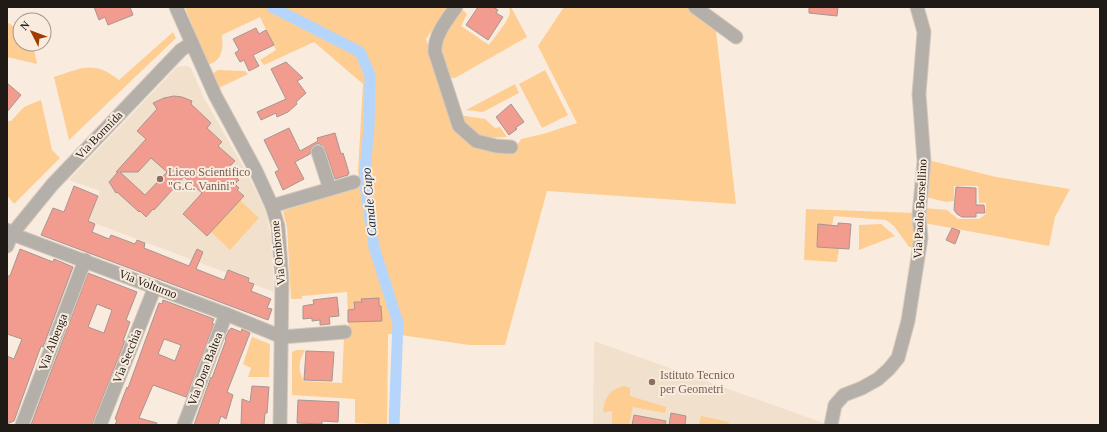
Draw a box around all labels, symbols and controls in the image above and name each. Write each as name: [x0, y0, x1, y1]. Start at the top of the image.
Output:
north arrow: [12, 12, 52, 52]
text: N: [17, 18, 32, 32]
street label: Via Bormida: [73, 108, 126, 162]
street label: Via Paolo Borsellino: [910, 159, 930, 259]
place label: Liceo Scientifico "G.C. Vanini": [168, 165, 250, 193]
water label: Canale Cupo: [358, 166, 379, 237]
marker: Liceo Scientifico "G.C. Vanini": [155, 174, 165, 184]
street label: Via Ombrone: [268, 220, 288, 286]
street label: Via Volturno: [117, 267, 179, 301]
street label: Via Albenga: [36, 311, 70, 372]
street label: Via Secchia: [110, 326, 144, 385]
street label: Via Dora Baltea: [185, 330, 226, 408]
place label: Istituto Tecnico per Geometri: [660, 368, 735, 396]
marker: Istituto Tecnico per Geometri: [647, 377, 657, 387]

